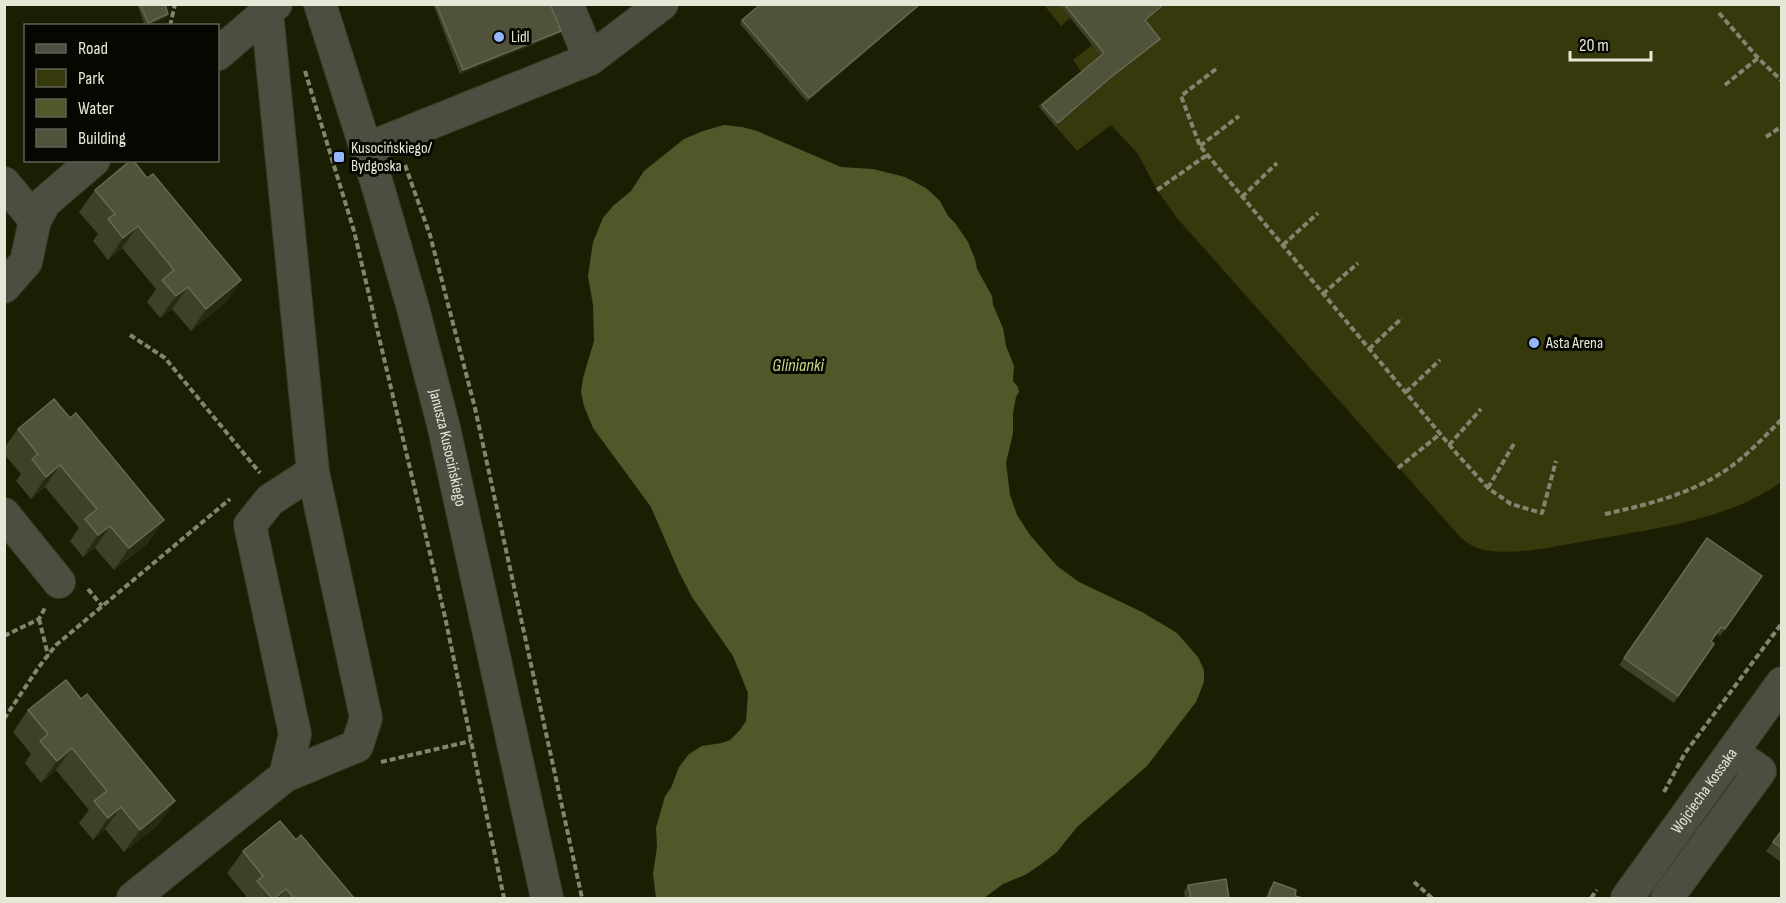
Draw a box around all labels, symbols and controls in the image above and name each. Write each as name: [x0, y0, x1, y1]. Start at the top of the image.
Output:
legend: [24, 24, 219, 162]
scale bar: [1570, 24, 1651, 62]
place label: Lidl: [511, 28, 530, 47]
marker: Lidl: [492, 30, 506, 44]
text: 20 m: [1579, 35, 1609, 56]
text: Road: [78, 38, 108, 59]
text: Park: [78, 68, 104, 89]
text: Water: [78, 98, 114, 119]
text: Building: [78, 128, 126, 149]
place label: Kusocińskiego/ Bydgoska: [351, 139, 433, 176]
marker: Kusocińskiego/ Bydgoska: [332, 150, 346, 164]
place label: Asta Arena: [1545, 334, 1603, 353]
marker: Asta Arena: [1527, 336, 1541, 350]
water label: Glinianki: [772, 355, 824, 376]
street label: Janusza Kusocińskiego: [425, 386, 470, 508]
street label: Wojciecha Kossaka: [1667, 744, 1741, 837]

